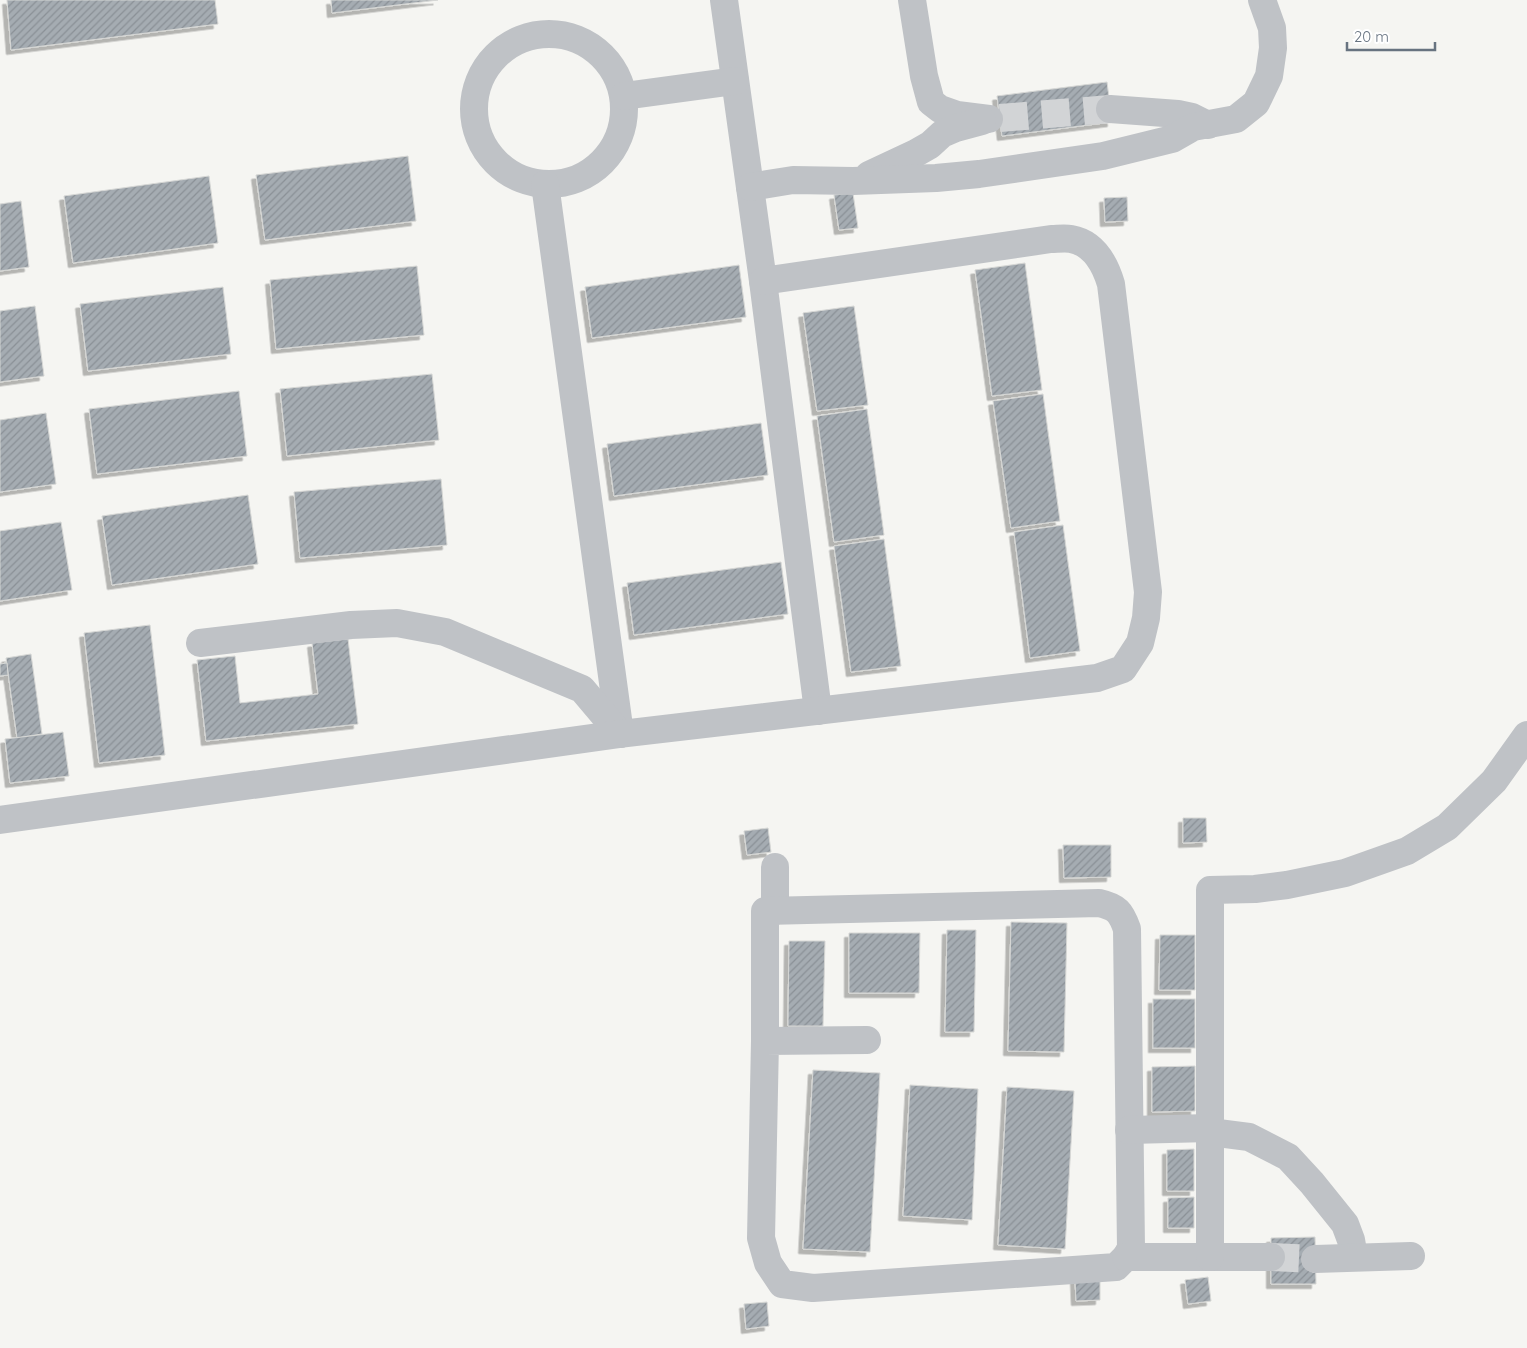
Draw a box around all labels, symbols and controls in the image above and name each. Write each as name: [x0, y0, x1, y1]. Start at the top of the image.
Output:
scale bar: [1347, 20, 1434, 52]
text: 20 m: [1354, 27, 1389, 46]

